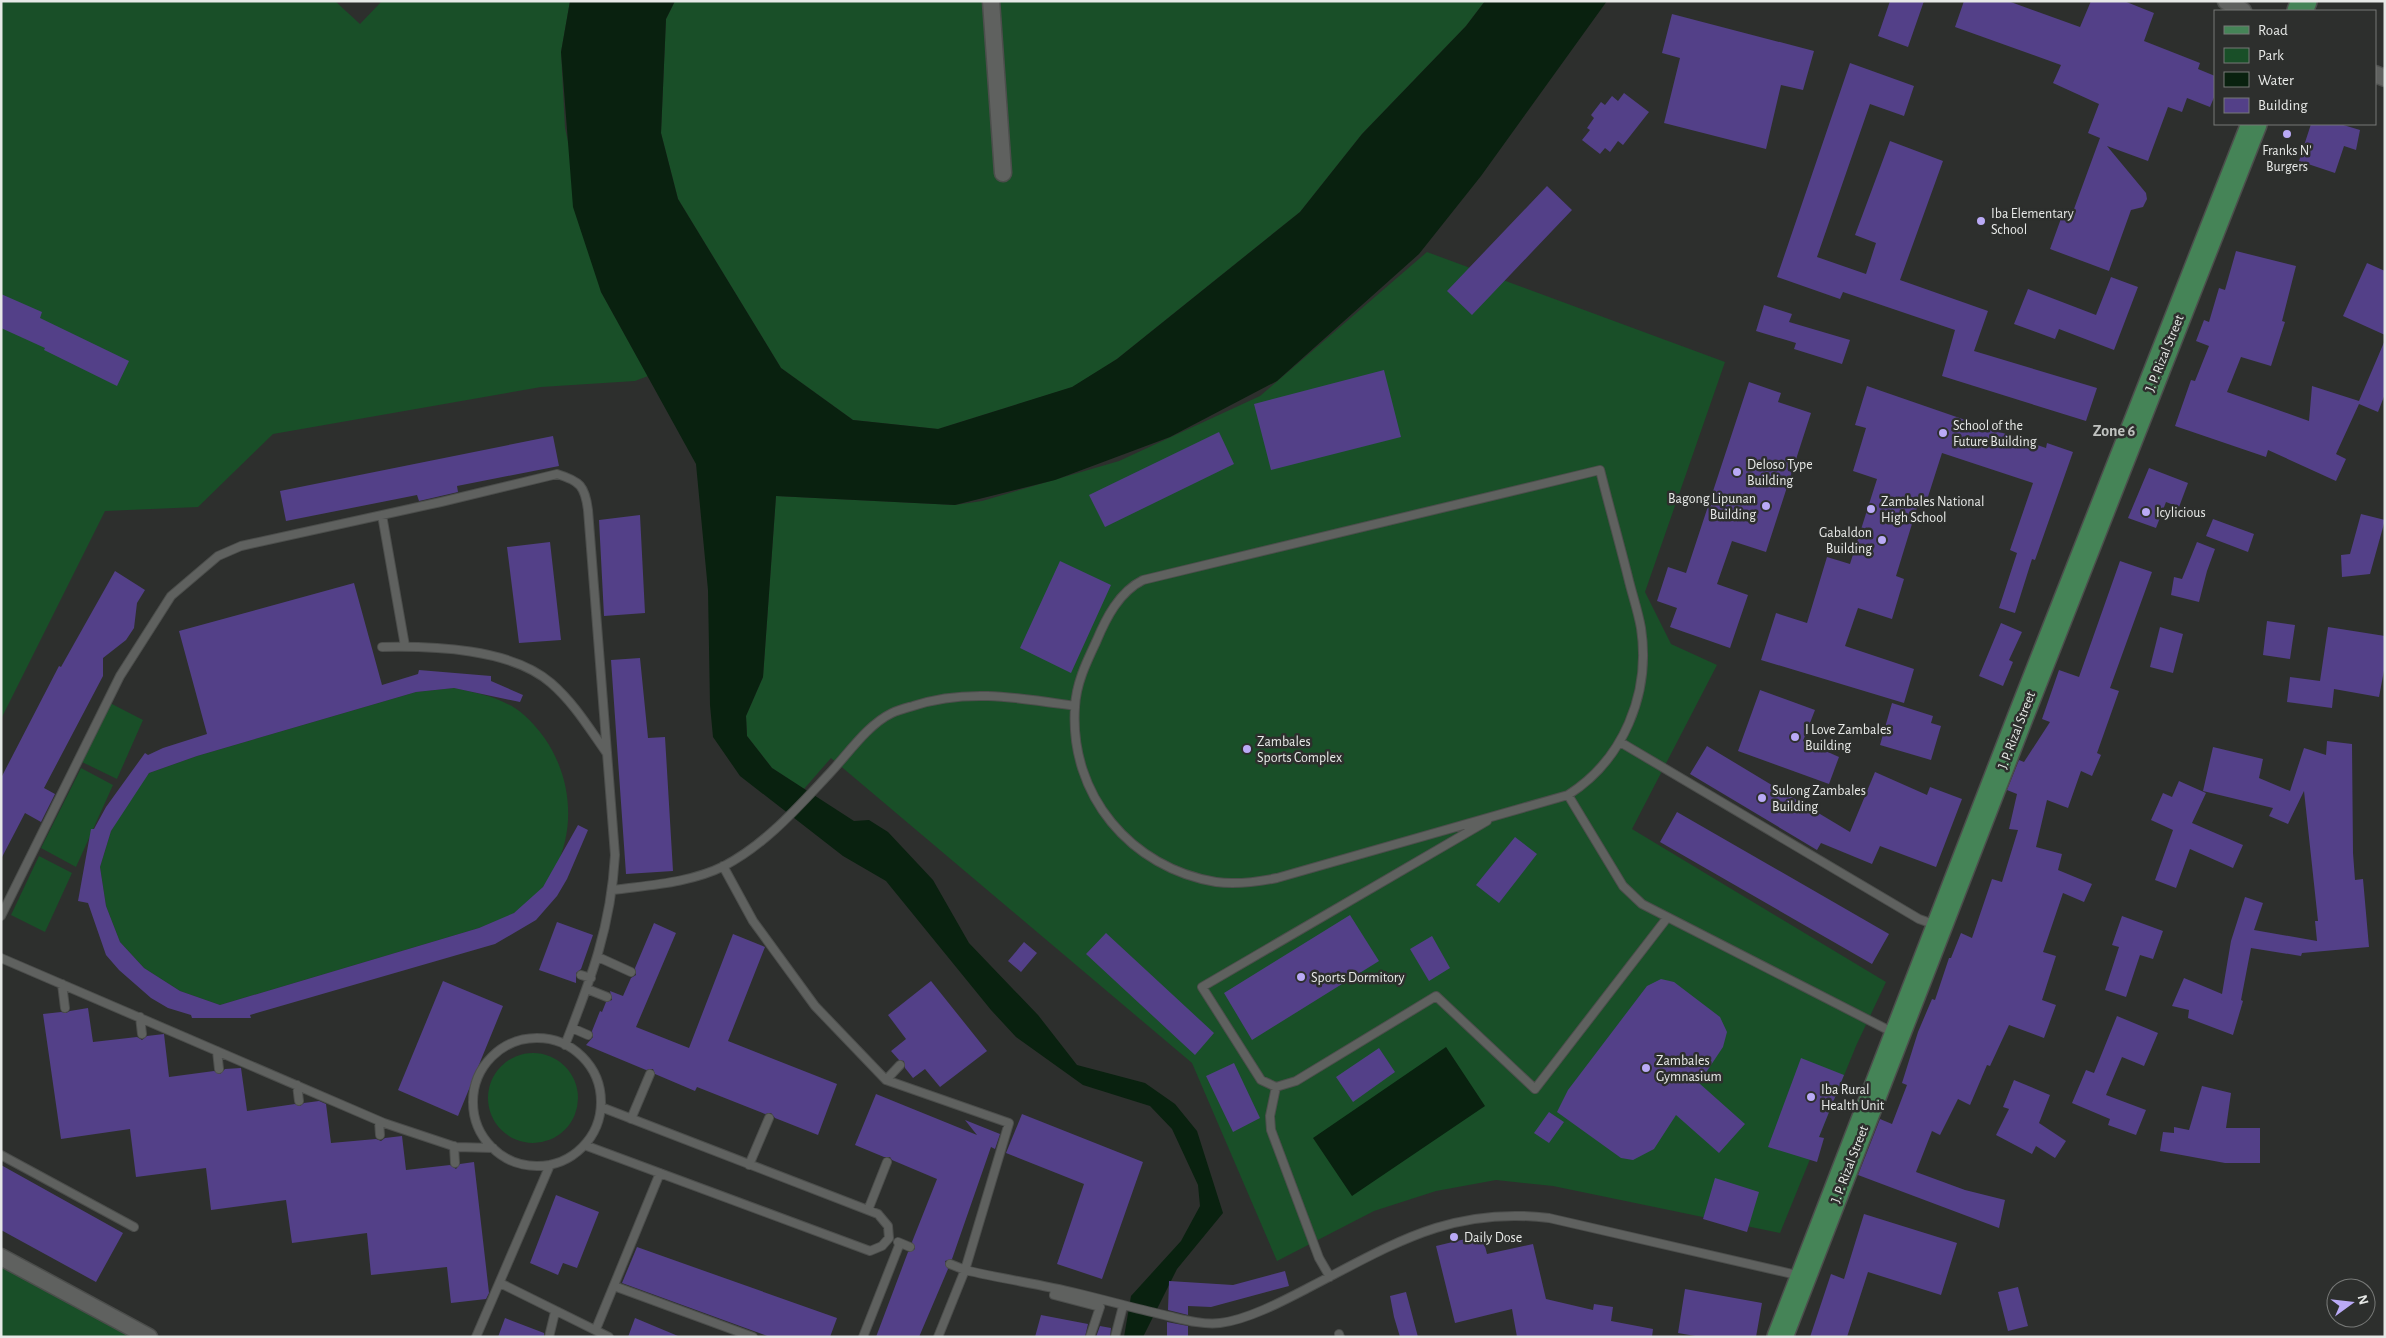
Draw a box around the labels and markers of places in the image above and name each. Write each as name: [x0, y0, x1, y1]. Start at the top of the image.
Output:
marker: Franks N' Burgers: [2281, 128, 2293, 140]
place label: Franks N' Burgers: [2262, 144, 2312, 174]
place label: Iba Elementary School: [1991, 207, 2074, 237]
marker: Iba Elementary School: [1975, 215, 1987, 227]
place label: School of the Future Building: [1953, 419, 2037, 449]
marker: School of the Future Building: [1937, 427, 1949, 439]
place label: Deloso Type Building: [1747, 458, 1813, 488]
marker: Deloso Type Building: [1731, 466, 1743, 478]
place label: Bagong Lipunan Building: [1668, 492, 1756, 522]
place label: Zambales National High School: [1881, 495, 1984, 525]
marker: Bagong Lipunan Building: [1760, 500, 1772, 512]
marker: Zambales National High School: [1865, 503, 1877, 515]
marker: Icylicious: [2140, 506, 2152, 518]
place label: Icylicious: [2156, 506, 2206, 520]
place label: Gabaldon Building: [1819, 526, 1872, 556]
marker: Gabaldon Building: [1876, 534, 1888, 546]
place label: I Love Zambales Building: [1805, 723, 1892, 753]
marker: I Love Zambales Building: [1789, 731, 1801, 743]
place label: Zambales Sports Complex: [1257, 735, 1342, 765]
marker: Zambales Sports Complex: [1241, 743, 1253, 755]
place label: Sulong Zambales Building: [1772, 784, 1866, 814]
marker: Sulong Zambales Building: [1756, 792, 1768, 804]
marker: Sports Dormitory: [1295, 971, 1307, 983]
place label: Sports Dormitory: [1311, 971, 1405, 985]
place label: Zambales Gymnasium: [1656, 1054, 1722, 1084]
marker: Zambales Gymnasium: [1640, 1062, 1652, 1074]
place label: Iba Rural Health Unit: [1821, 1083, 1885, 1113]
marker: Iba Rural Health Unit: [1805, 1091, 1817, 1103]
marker: Daily Dose: [1448, 1231, 1460, 1243]
place label: Daily Dose: [1464, 1231, 1522, 1245]

